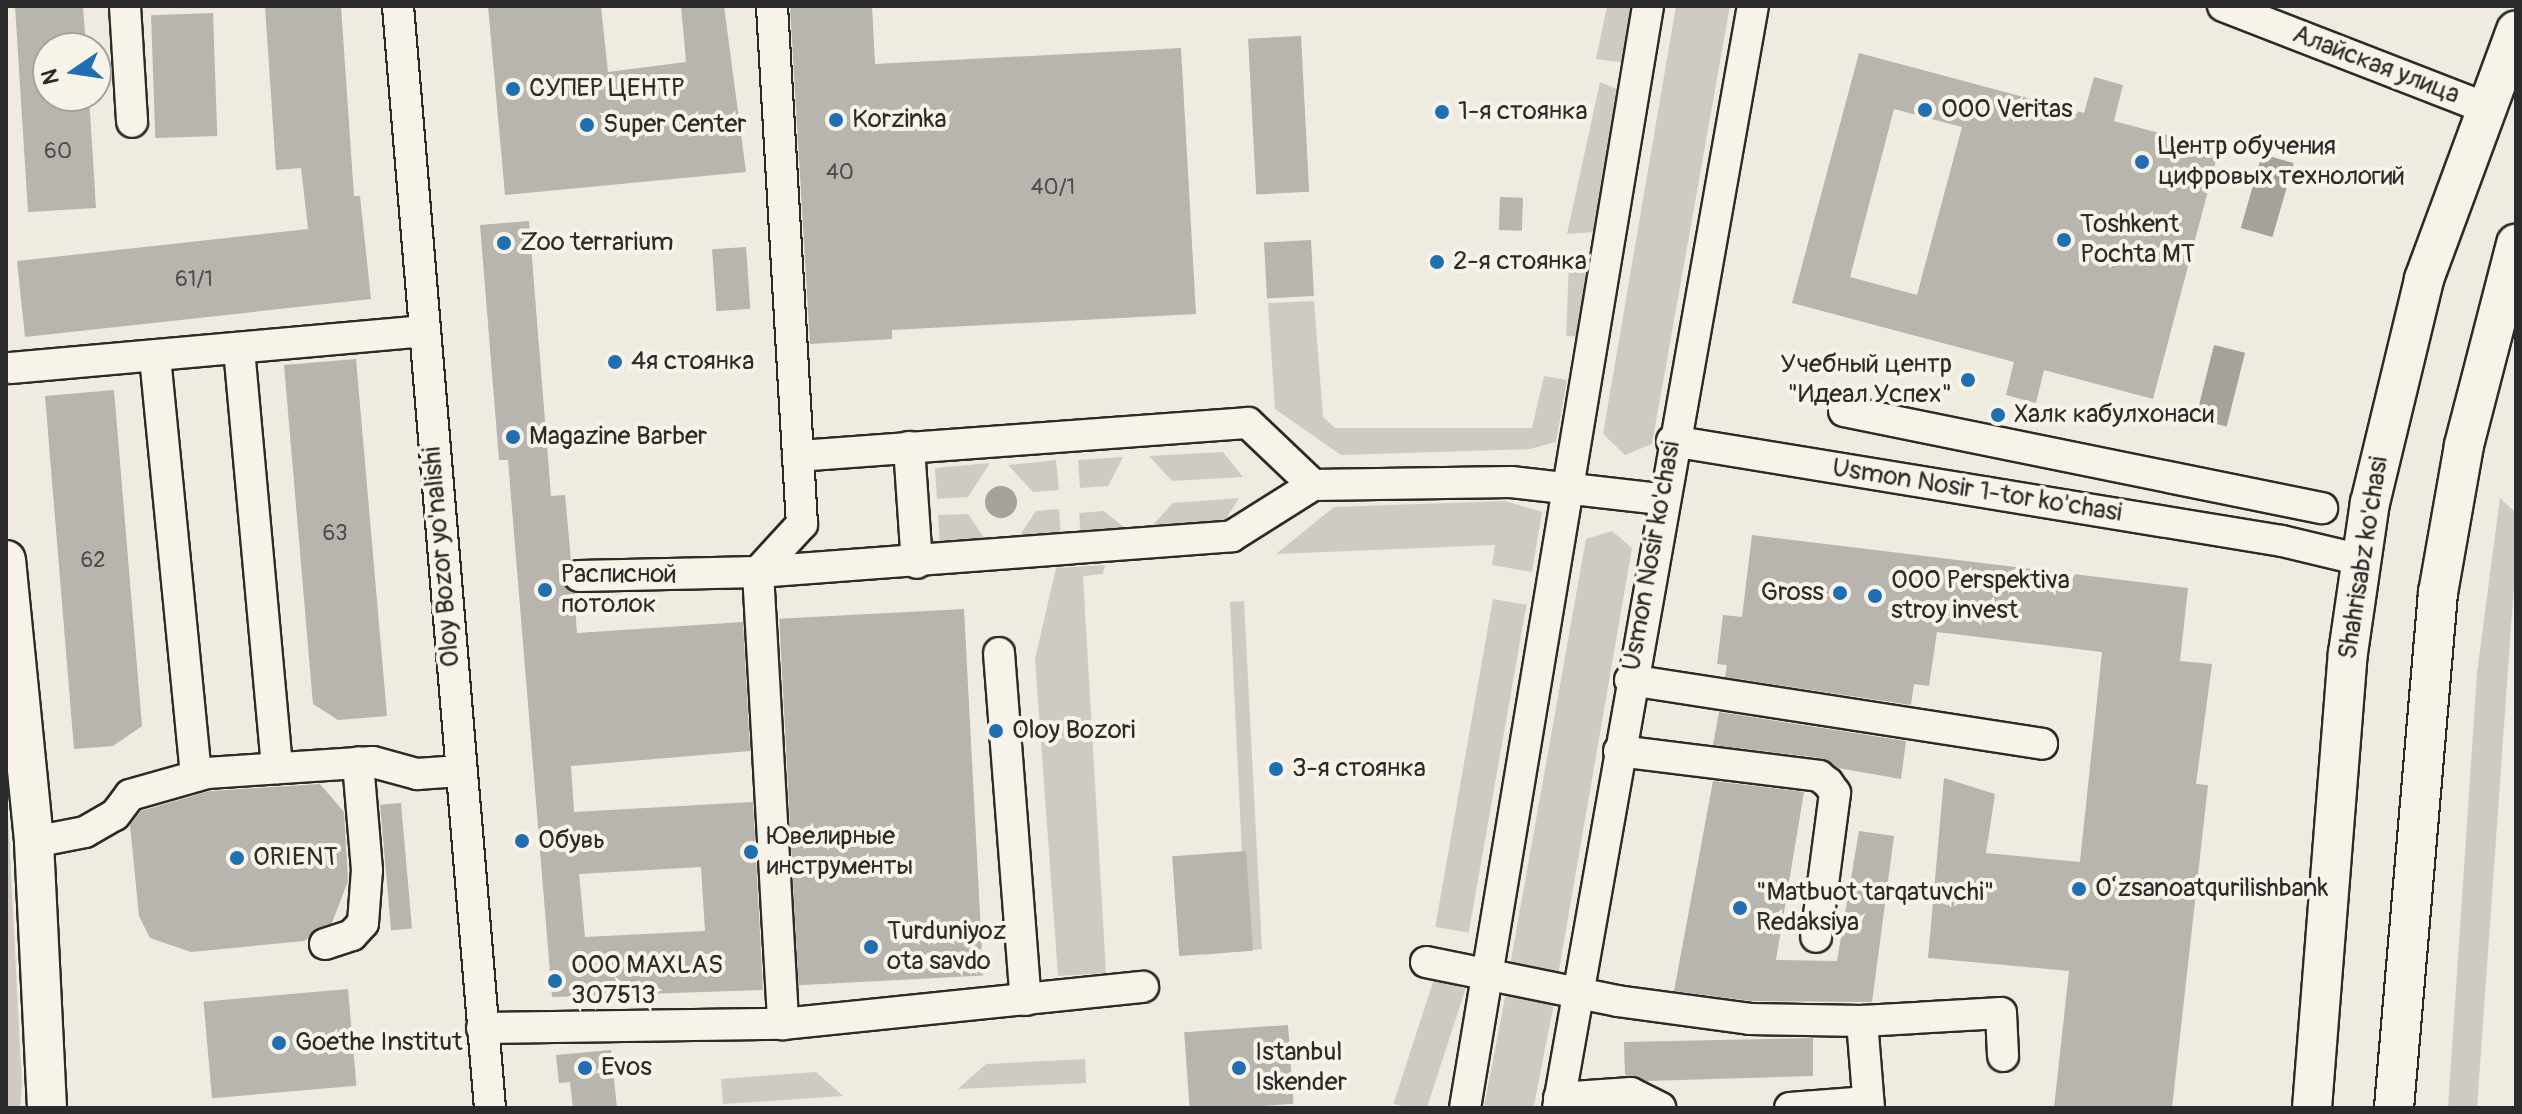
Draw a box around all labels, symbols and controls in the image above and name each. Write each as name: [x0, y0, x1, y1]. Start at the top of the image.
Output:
street label: Алайская улица: [2288, 19, 2464, 111]
north arrow: [32, 32, 112, 112]
text: N: [35, 67, 66, 87]
place label: СУПЕР ЦЕНТР: [529, 73, 684, 105]
marker: СУПЕР ЦЕНТР: [504, 80, 522, 98]
place label: OOO Veritas: [1941, 94, 2073, 126]
place label: 1-я стоянка: [1458, 96, 1587, 128]
marker: OOO Veritas: [1916, 101, 1934, 119]
marker: 1-я стоянка: [1433, 103, 1451, 121]
place label: Korzinka: [852, 104, 946, 136]
place label: Super Center: [603, 109, 747, 141]
marker: Korzinka: [827, 111, 845, 129]
marker: Super Center: [578, 116, 596, 134]
place label: Центр обучения цифровых технологий: [2158, 131, 2405, 192]
house number: 60: [44, 139, 72, 165]
marker: Центр обучения цифровых технологий: [2133, 153, 2151, 171]
house number: 40: [826, 160, 854, 186]
house number: 40/1: [1031, 175, 1075, 201]
place label: Toshkent Pochta MT: [2080, 209, 2195, 270]
place label: Zoo terrarium: [520, 227, 674, 259]
marker: Toshkent Pochta MT: [2055, 231, 2073, 249]
marker: Zoo terrarium: [495, 234, 513, 252]
place label: 2-я стоянка: [1453, 246, 1587, 278]
marker: 2-я стоянка: [1428, 253, 1446, 271]
house number: 61/1: [175, 267, 213, 293]
place label: 4я стоянка: [631, 346, 754, 378]
place label: Учебный центр "Идеал Успех": [1780, 349, 1952, 410]
marker: 4я стоянка: [606, 353, 624, 371]
marker: Учебный центр "Идеал Успех": [1959, 371, 1977, 389]
place label: Халк кабулхонаси: [2014, 399, 2214, 431]
marker: Халк кабулхонаси: [1989, 406, 2007, 424]
place label: Magazine Barber: [529, 421, 707, 453]
marker: Magazine Barber: [504, 428, 522, 446]
street label: Usmon Nosir ko'chasi: [1616, 439, 1688, 673]
street label: Oloy Bozor yo'nalishi: [417, 446, 467, 668]
street label: Usmon Nosir 1-tor ko'chasi: [1830, 453, 2124, 529]
street label: Shahrisabz ko'chasi: [2333, 454, 2395, 662]
house number: 63: [322, 521, 348, 547]
house number: 62: [80, 548, 106, 574]
place label: Расписной потолок: [561, 559, 677, 620]
place label: ООО Perspektiva stroy invest: [1891, 565, 2070, 626]
place label: Gross: [1761, 577, 1824, 609]
marker: Расписной потолок: [536, 581, 554, 599]
marker: Gross: [1831, 584, 1849, 602]
marker: ООО Perspektiva stroy invest: [1866, 587, 1884, 605]
place label: Oloy Bozori: [1012, 715, 1135, 747]
marker: Oloy Bozori: [987, 722, 1005, 740]
place label: 3-я стоянка: [1292, 753, 1426, 785]
marker: 3-я стоянка: [1267, 760, 1285, 778]
place label: Ювелирные инструменты: [767, 821, 913, 882]
place label: Обувь: [538, 825, 605, 857]
marker: Обувь: [513, 832, 531, 850]
place label: ORIENT: [253, 842, 338, 874]
marker: Ювелирные инструменты: [742, 843, 760, 861]
marker: ORIENT: [228, 849, 246, 867]
place label: Oʻzsanoatqurilishbank: [2095, 873, 2328, 905]
place label: "Matbuot tarqatuvchi" Redaksiya: [1756, 877, 1994, 938]
marker: Oʻzsanoatqurilishbank: [2070, 880, 2088, 898]
marker: "Matbuot tarqatuvchi" Redaksiya: [1731, 899, 1749, 917]
place label: Turduniyoz ota savdo: [887, 916, 1006, 978]
marker: Turduniyoz ota savdo: [862, 938, 880, 956]
place label: OOO MAXLAS 307513: [571, 950, 723, 1012]
marker: OOO MAXLAS 307513: [546, 972, 564, 990]
place label: Goethe Institut: [295, 1027, 462, 1059]
marker: Goethe Institut: [270, 1034, 288, 1052]
place label: Istanbul Iskender: [1255, 1037, 1347, 1098]
place label: Evos: [601, 1052, 652, 1084]
marker: Evos: [576, 1059, 594, 1077]
marker: Istanbul Iskender: [1230, 1059, 1248, 1077]

